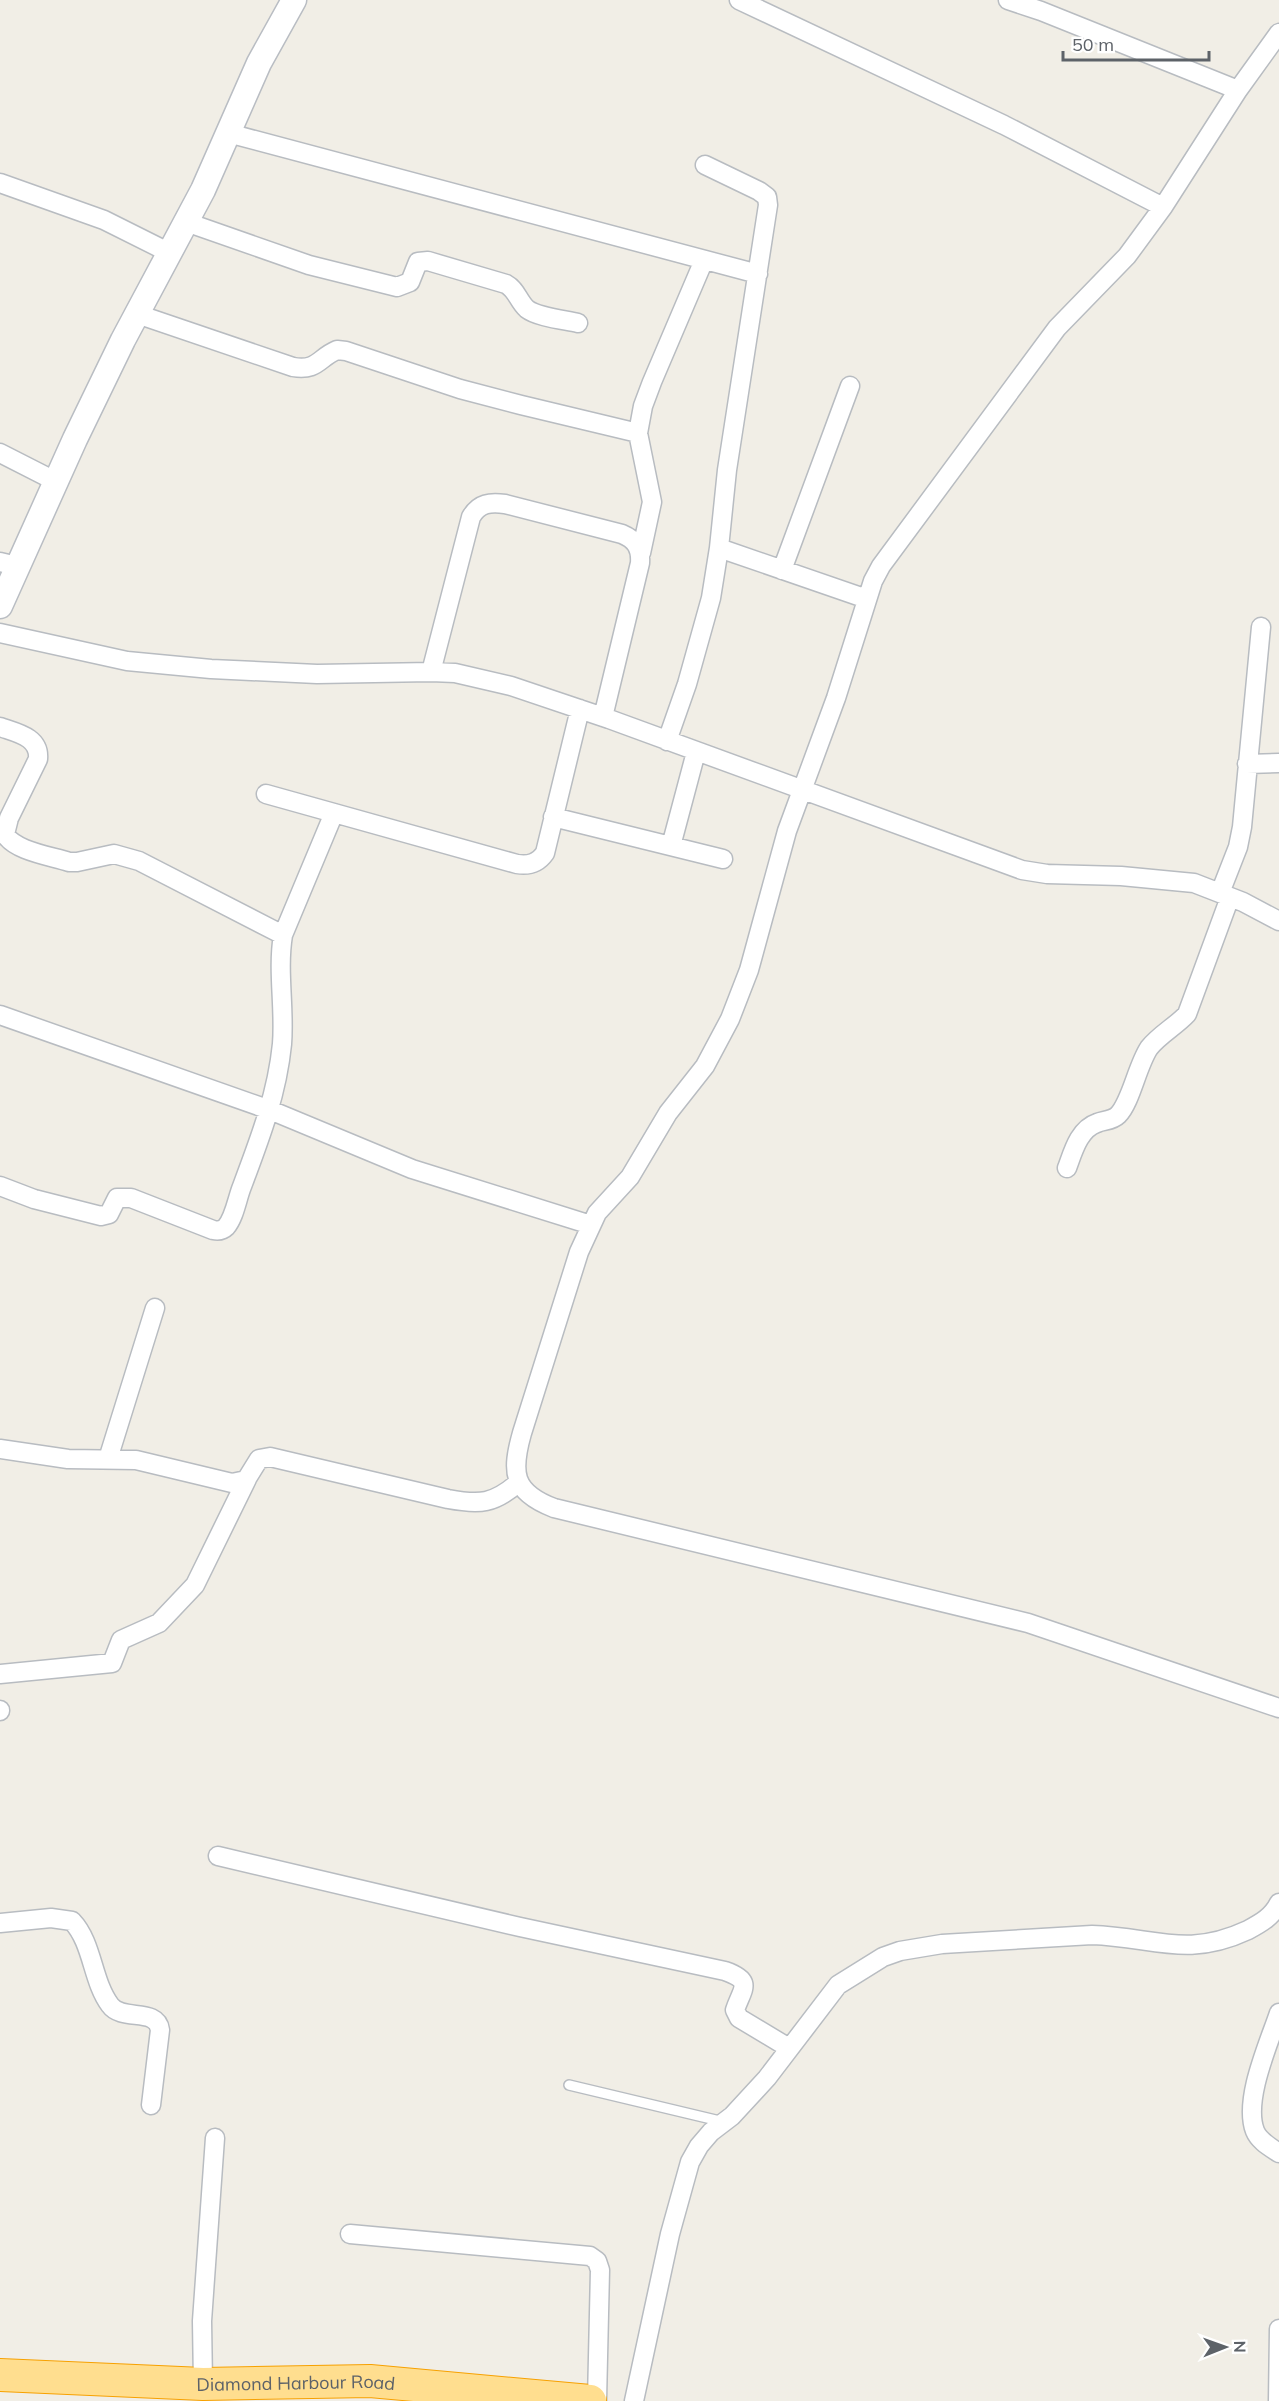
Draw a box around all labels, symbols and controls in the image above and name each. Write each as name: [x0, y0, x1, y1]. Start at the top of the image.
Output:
scale bar: [1063, 24, 1208, 62]
text: 50 m: [1072, 33, 1114, 56]
north arrow: [1195, 2317, 1255, 2377]
text: N: [1230, 2341, 1250, 2353]
street label: Diamond Harbour Road: [196, 2369, 396, 2396]

